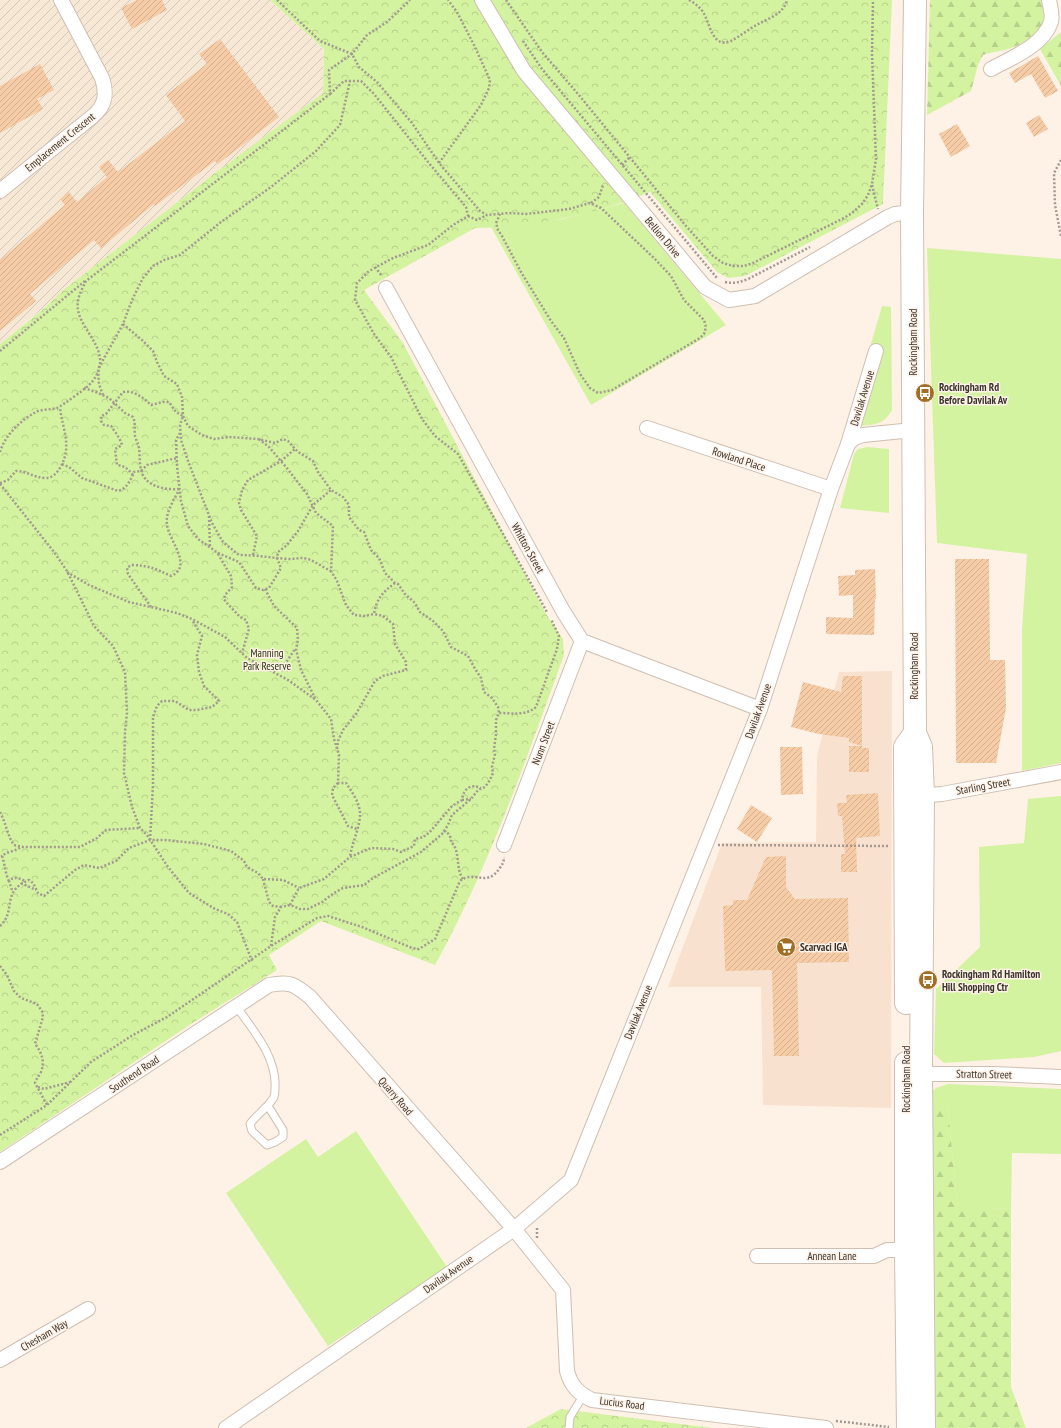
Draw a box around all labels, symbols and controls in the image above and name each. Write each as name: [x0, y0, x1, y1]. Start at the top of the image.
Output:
street label: Emplacement Crescent: [22, 109, 98, 175]
street label: Bellion Drive: [642, 214, 684, 261]
street label: Rockingham Road: [906, 308, 920, 376]
street label: Davilak Avenue: [847, 368, 877, 428]
place label: Rockingham Rd Before Davilak Av: [939, 380, 1008, 407]
bus stop icon: Rockingham Rd Before Davilak Av: [914, 382, 936, 404]
street label: Rowland Place: [711, 444, 768, 474]
street label: Whitton Street: [508, 520, 548, 576]
street label: Rockingham Road: [907, 632, 921, 700]
park label: Manning Park Reserve: [243, 646, 291, 673]
street label: Davilak Avenue: [742, 681, 775, 740]
street label: Nunn Street: [528, 719, 558, 767]
street label: Starling Street: [955, 774, 1011, 798]
supermarket icon: Scarvaci IGA: [775, 936, 797, 958]
place label: Scarvaci IGA: [800, 940, 848, 954]
place label: Rockingham Rd Hamilton Hill Shopping Ctr: [942, 967, 1040, 994]
bus stop icon: Rockingham Rd Hamilton Hill Shopping Ctr: [917, 969, 939, 991]
street label: Davilak Avenue: [621, 982, 655, 1041]
street label: Rockingham Road: [899, 1045, 913, 1113]
street label: Southend Road: [106, 1052, 162, 1096]
street label: Stratton Street: [956, 1067, 1012, 1081]
street label: Quarry Road: [376, 1074, 417, 1118]
street label: Annean Lane: [807, 1249, 857, 1263]
street label: Davilak Avenue: [420, 1251, 476, 1296]
street label: Chesham Way: [18, 1315, 71, 1354]
street label: Lucius Road: [599, 1393, 645, 1413]

